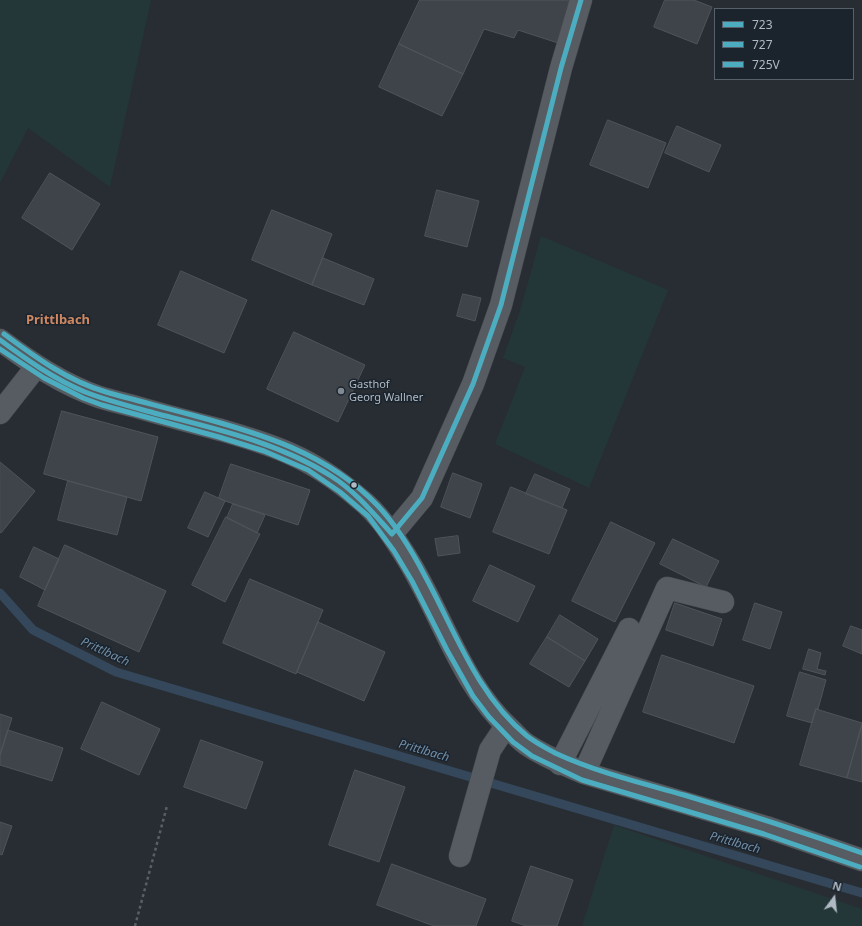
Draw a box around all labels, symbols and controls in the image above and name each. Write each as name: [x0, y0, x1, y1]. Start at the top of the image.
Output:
legend: [714, 8, 854, 80]
text: 723: [752, 16, 773, 33]
text: 727: [752, 36, 773, 53]
text: 725V: [752, 56, 780, 73]
district label: Prittlbach: [26, 312, 90, 328]
place label: Gasthof Georg Wallner: [349, 378, 423, 404]
marker: Gasthof Georg Wallner: [336, 386, 346, 396]
unlabelled marker: [349, 480, 359, 490]
water label: Prittlbach: [78, 635, 132, 669]
water label: Prittlbach: [397, 737, 451, 765]
water label: Prittlbach: [708, 829, 762, 857]
north arrow: [814, 878, 854, 918]
text: N: [831, 878, 843, 894]

